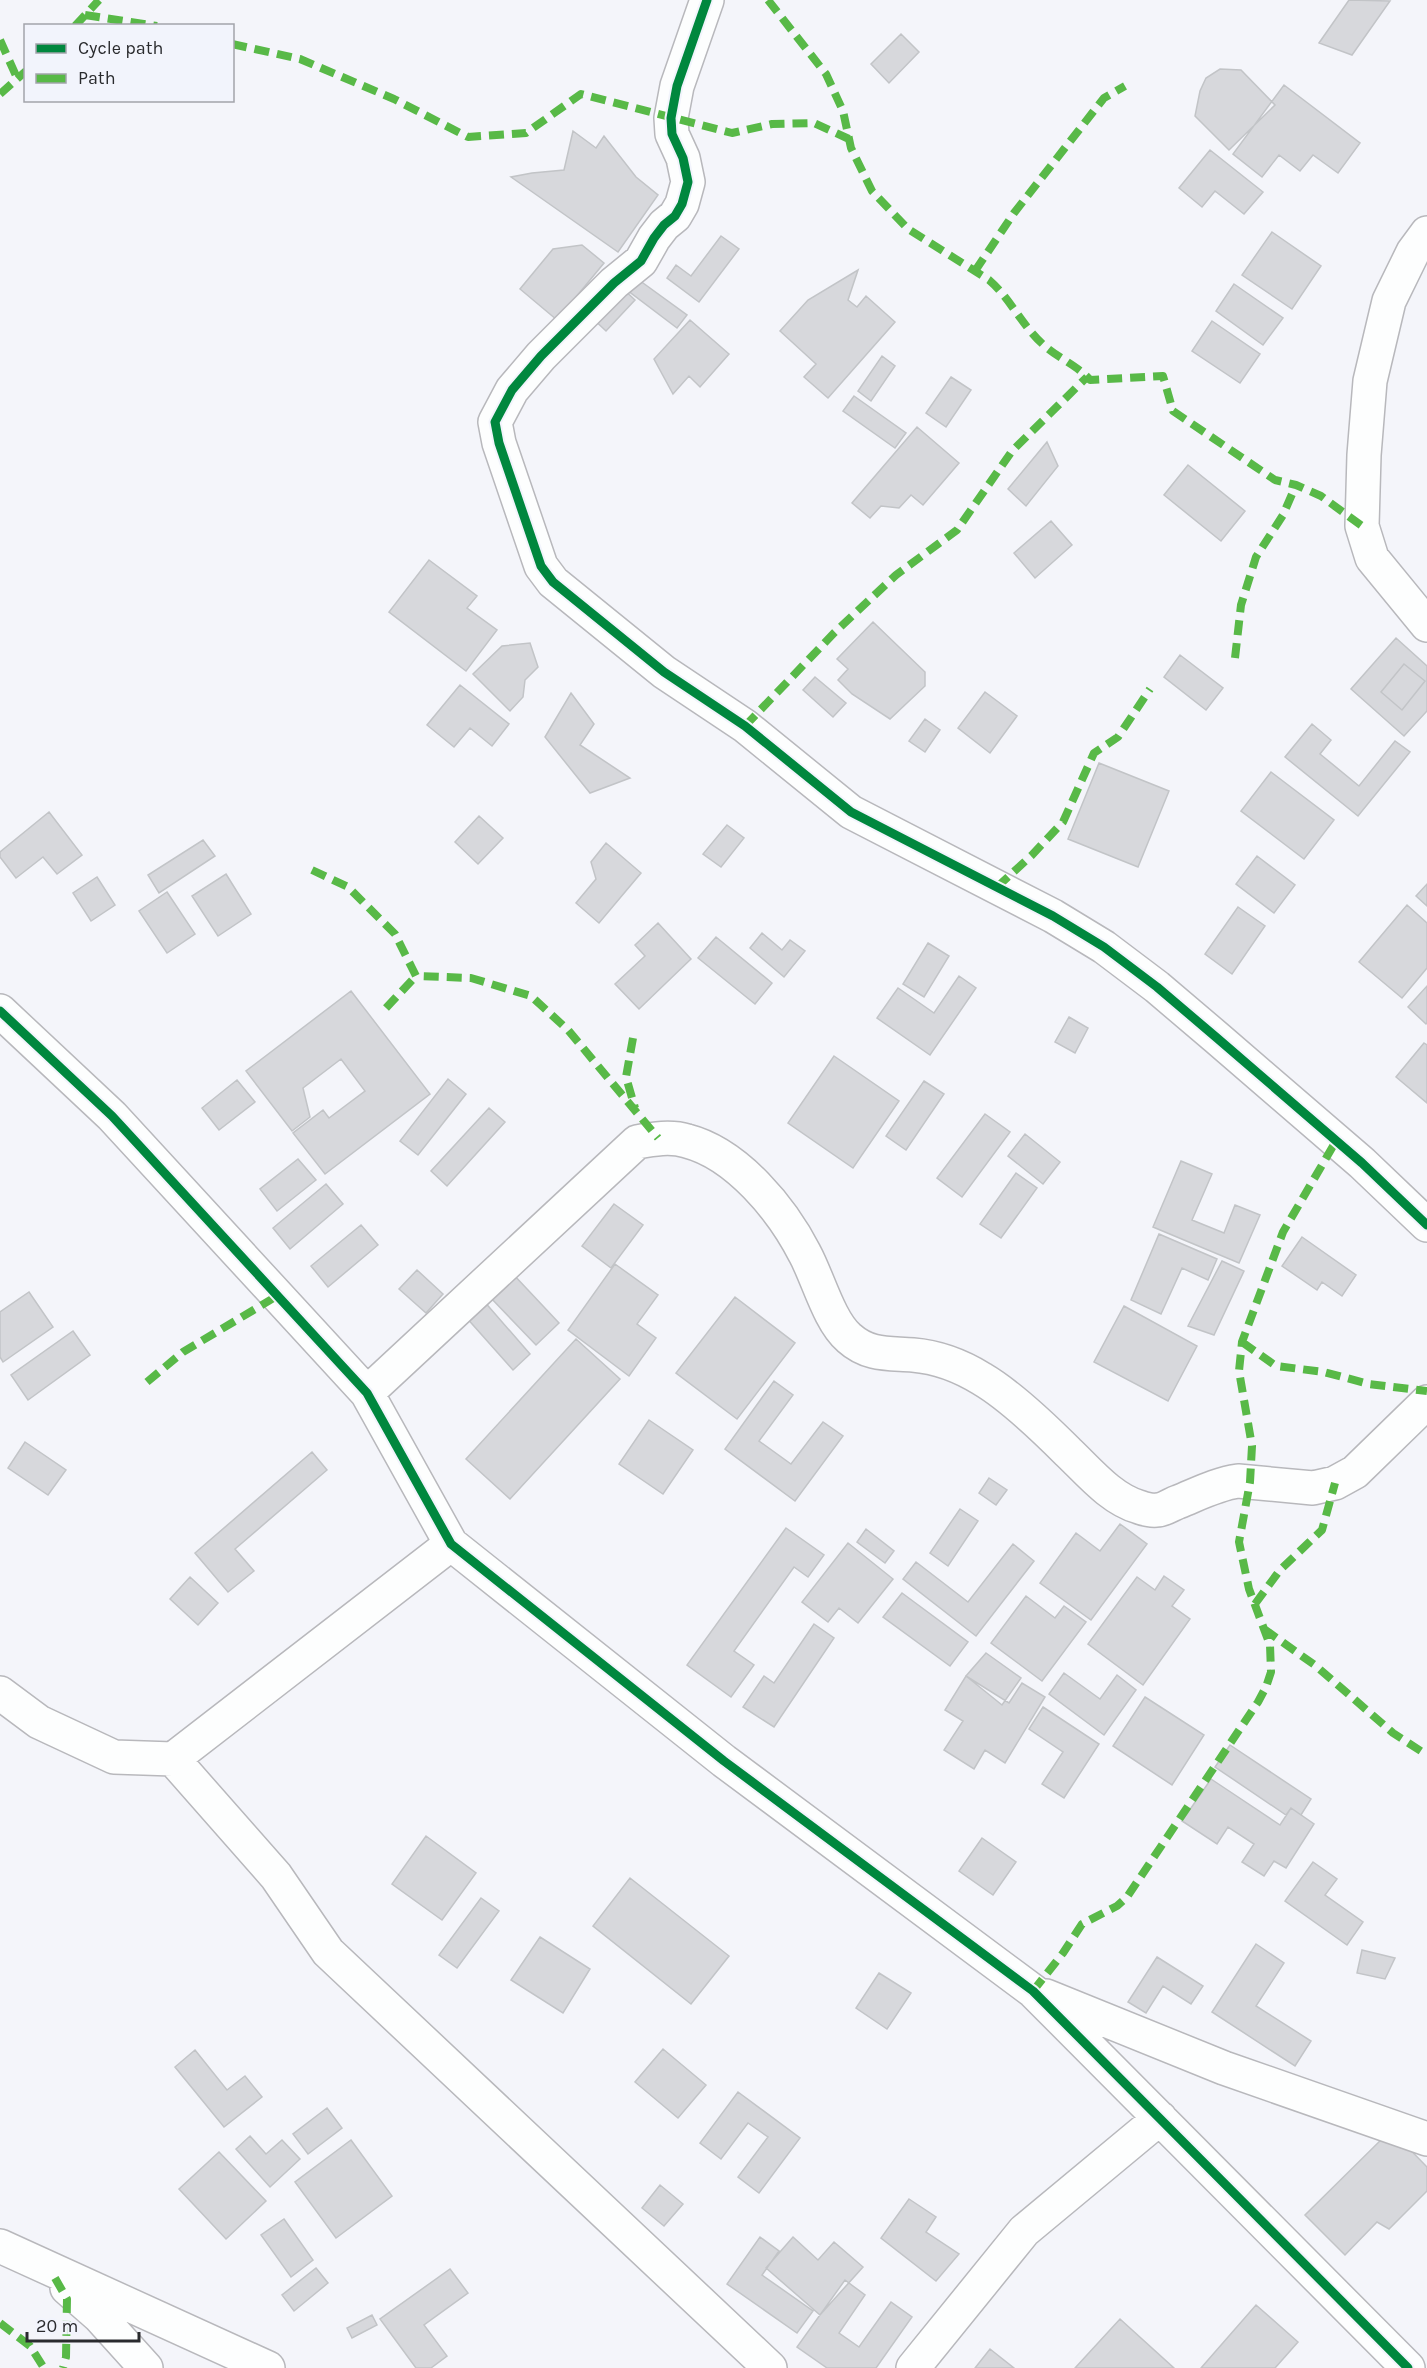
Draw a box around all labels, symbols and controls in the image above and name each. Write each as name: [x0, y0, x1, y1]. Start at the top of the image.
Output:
legend: [24, 24, 234, 102]
text: Cycle path: [78, 37, 163, 59]
text: Path: [78, 67, 116, 89]
scale bar: [27, 2305, 140, 2343]
text: 20 m: [36, 2315, 78, 2337]

